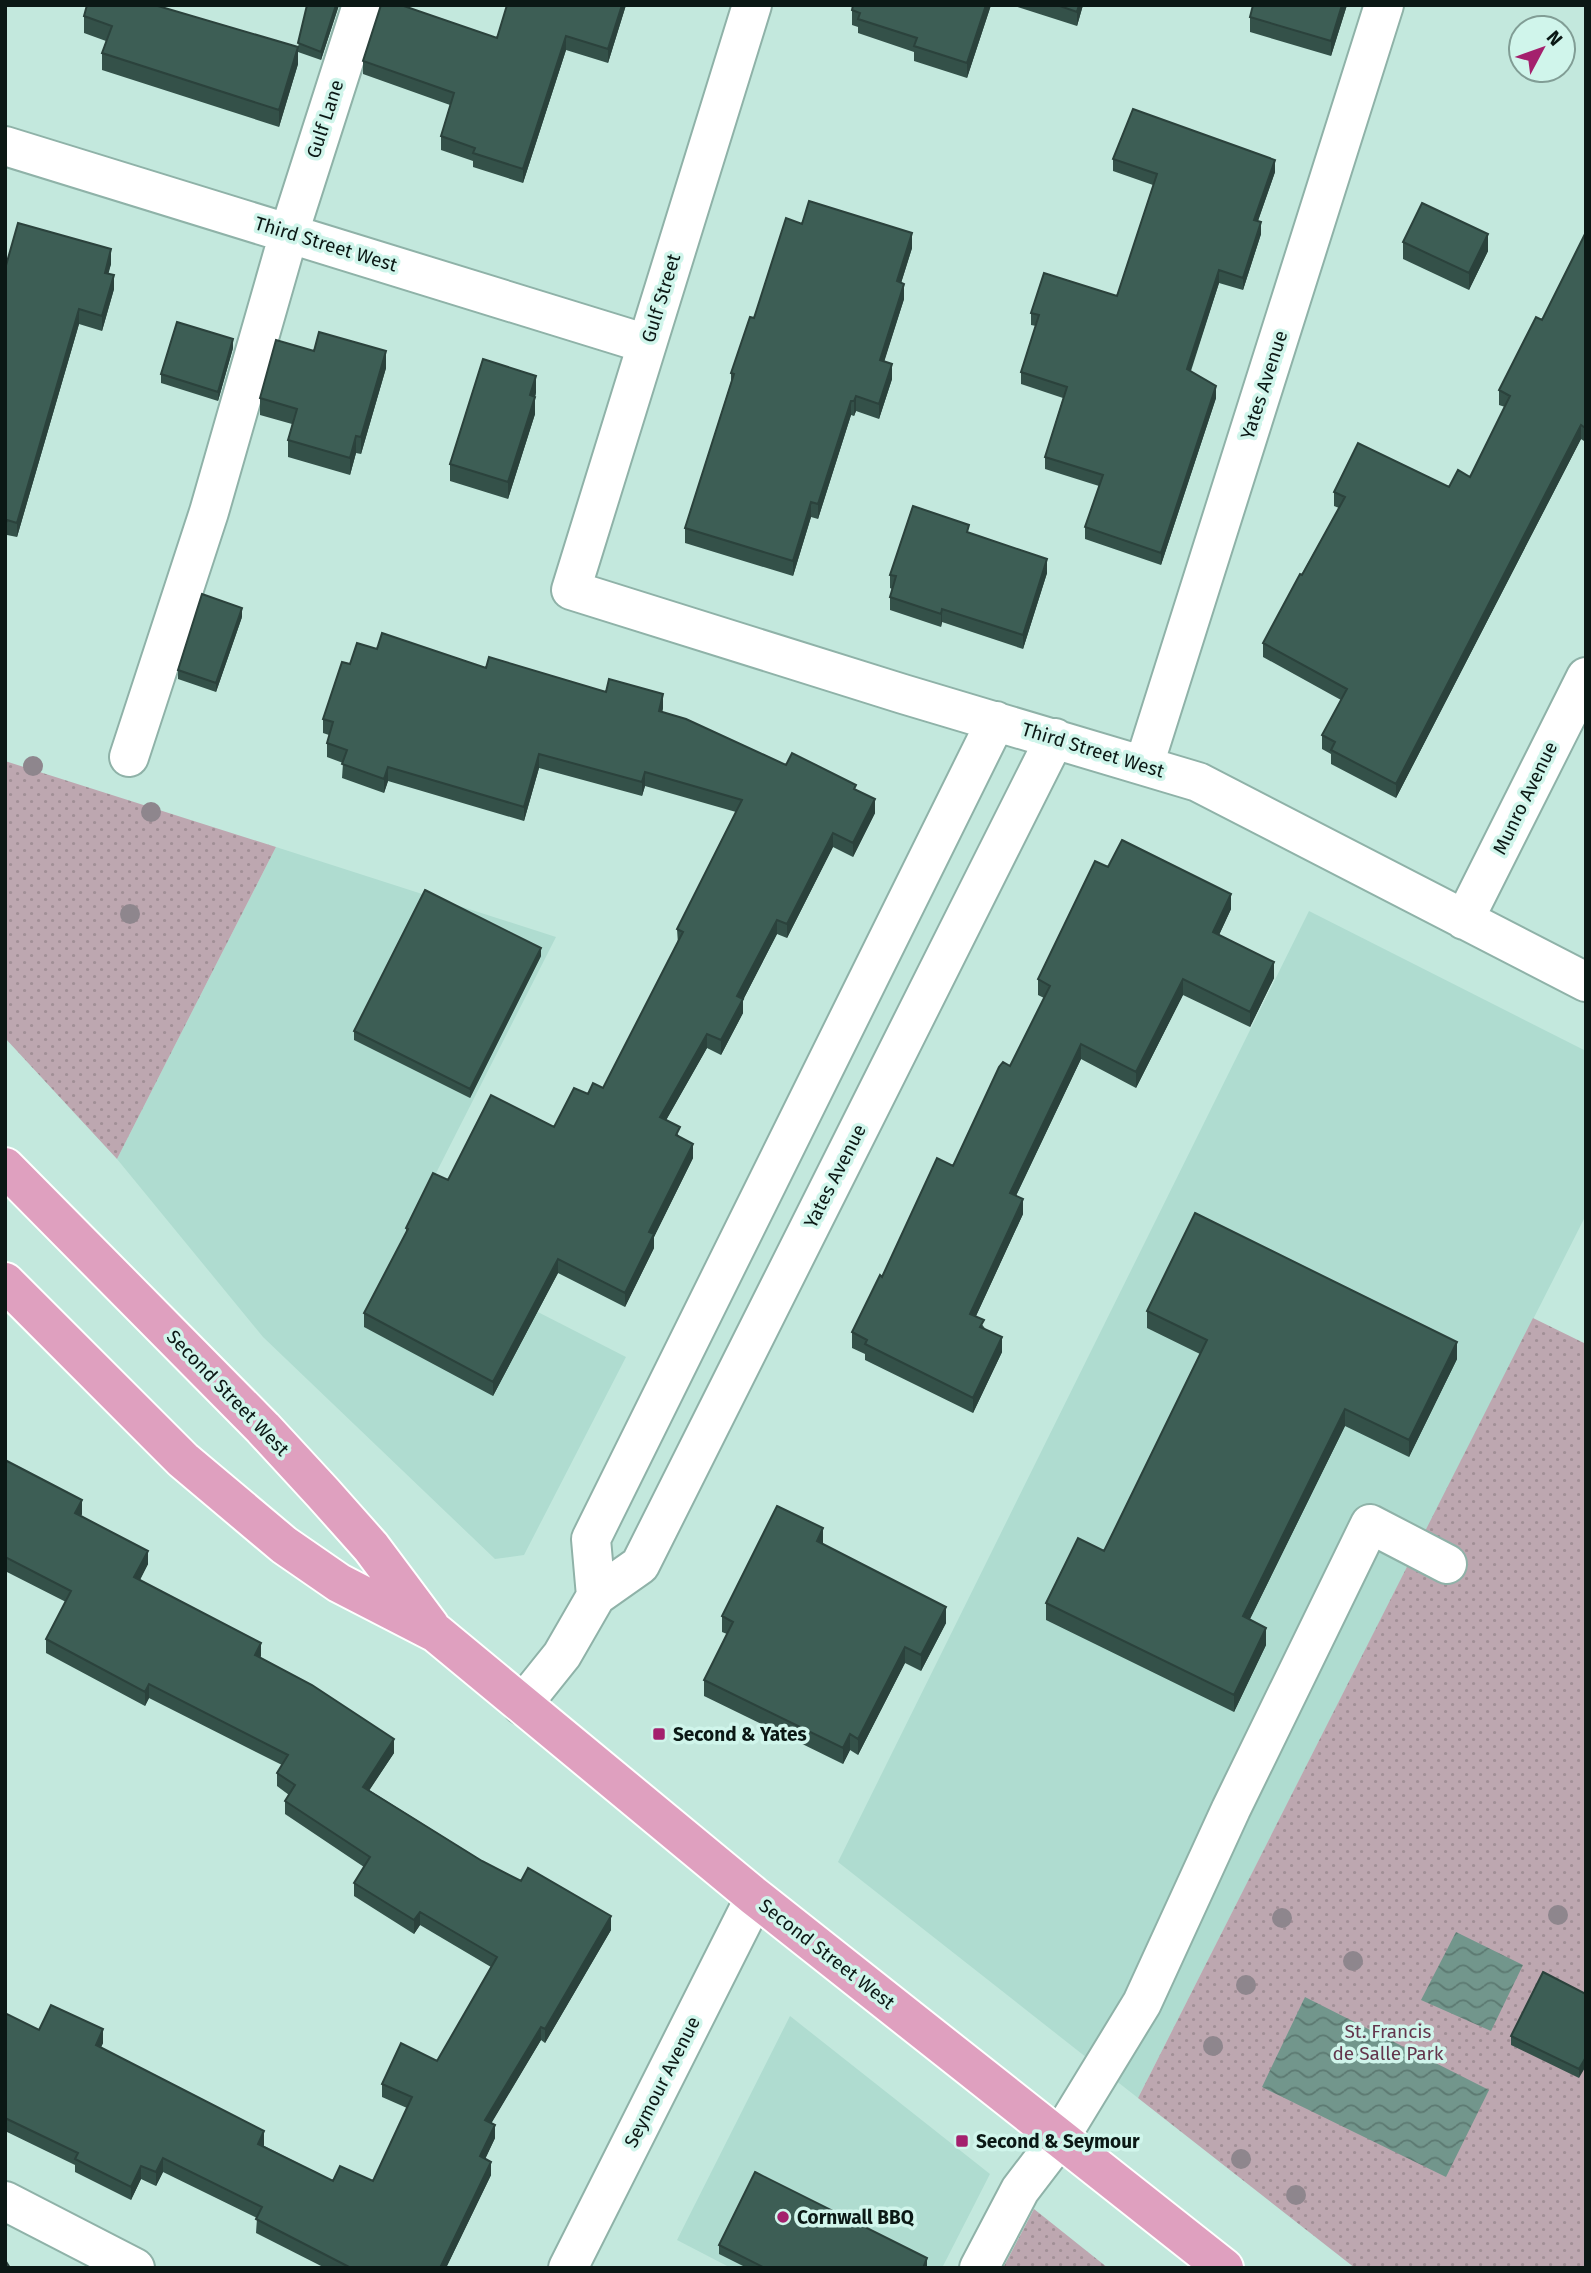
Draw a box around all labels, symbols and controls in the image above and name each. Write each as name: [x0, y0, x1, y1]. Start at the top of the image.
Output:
north arrow: [1507, 14, 1577, 84]
text: N: [1542, 26, 1567, 50]
street label: Gulf Lane: [302, 77, 348, 161]
street label: Third Street West: [252, 211, 400, 277]
street label: Gulf Street: [637, 251, 685, 345]
street label: Yates Avenue: [1236, 328, 1292, 442]
street label: Third Street West: [1019, 717, 1167, 783]
street label: Munro Avenue: [1488, 738, 1562, 858]
street label: Yates Avenue: [799, 1120, 871, 1232]
street label: Second Street West: [162, 1325, 294, 1461]
place label: Second & Yates: [673, 1723, 807, 1746]
marker: Second & Yates: [651, 1726, 667, 1742]
street label: Second Street West: [754, 1894, 900, 2014]
street label: Seymour Avenue: [619, 2013, 705, 2151]
park label: St. Francis de Salle Park: [1332, 2020, 1444, 2065]
place label: Second & Seymour: [976, 2130, 1140, 2153]
marker: Second & Seymour: [954, 2133, 970, 2149]
place label: Cornwall BBQ: [797, 2206, 915, 2229]
marker: Cornwall BBQ: [775, 2209, 791, 2225]

